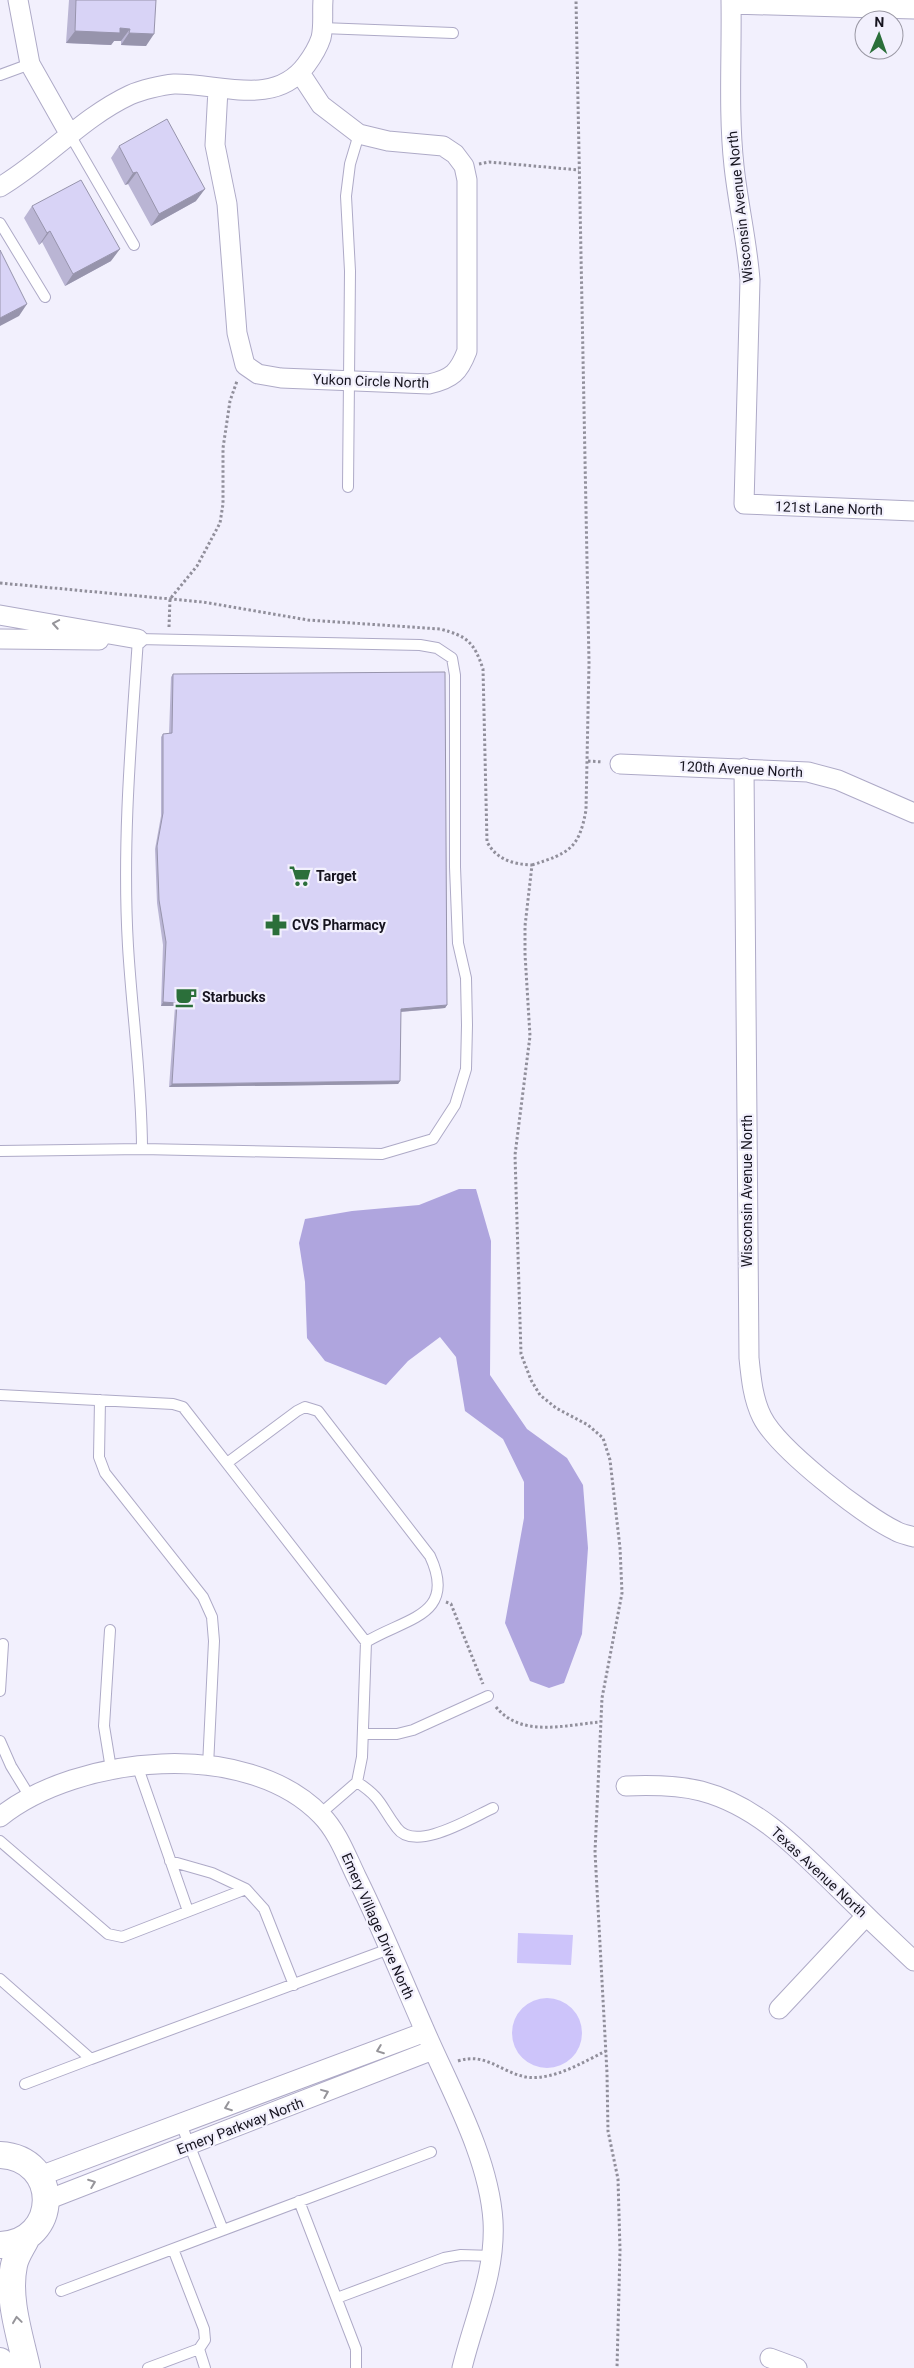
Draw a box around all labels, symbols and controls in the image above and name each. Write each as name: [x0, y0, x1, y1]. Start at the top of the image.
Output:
north arrow: [854, 10, 904, 60]
text: N: [874, 14, 885, 30]
street label: Wisconsin Avenue North: [724, 130, 756, 284]
street label: Yukon Circle North: [313, 371, 429, 391]
street label: 121st Lane North: [775, 498, 883, 518]
one-way arrow: [51, 619, 60, 629]
street label: 120th Avenue North: [679, 758, 803, 780]
supermarket icon: Target: [287, 863, 313, 889]
place label: Target: [316, 868, 357, 884]
pharmacy icon: CVS Pharmacy: [263, 912, 289, 938]
place label: CVS Pharmacy: [292, 917, 387, 933]
cafe icon: Starbucks: [173, 984, 199, 1010]
place label: Starbucks: [202, 989, 266, 1005]
street label: Wisconsin Avenue North: [739, 1115, 755, 1267]
street label: Texas Avenue North: [768, 1824, 870, 1920]
street label: Emery Village Drive North: [338, 1850, 418, 2002]
one-way arrow: [376, 2044, 385, 2054]
one-way arrow: [320, 2089, 329, 2099]
street label: Emery Parkway North: [174, 2094, 306, 2158]
one-way arrow: [224, 2101, 233, 2111]
one-way arrow: [87, 2179, 96, 2189]
one-way arrow: [12, 2316, 22, 2325]

